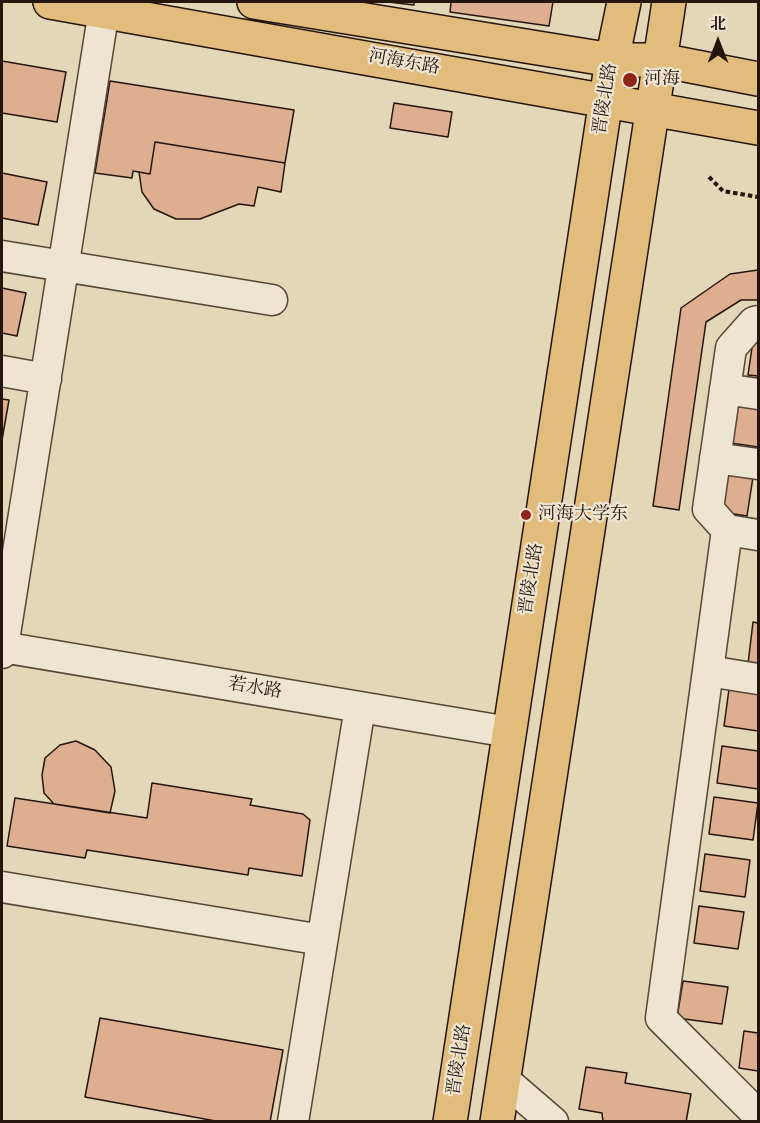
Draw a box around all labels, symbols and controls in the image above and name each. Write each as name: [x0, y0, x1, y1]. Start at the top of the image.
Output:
north arrow: [688, 12, 748, 72]
text: 北: [710, 14, 726, 34]
street label: 河海东路: [367, 46, 441, 80]
street label: 晋陵北路: [590, 62, 622, 136]
place label: 河海: [644, 69, 680, 91]
marker: 河海: [621, 71, 639, 89]
place label: 河海大学东: [538, 504, 628, 526]
marker: 河海大学东: [519, 508, 533, 522]
street label: 晋陵北路: [516, 542, 548, 616]
street label: 若水路: [227, 674, 283, 704]
street label: 晋陵北路: [444, 1023, 476, 1097]

